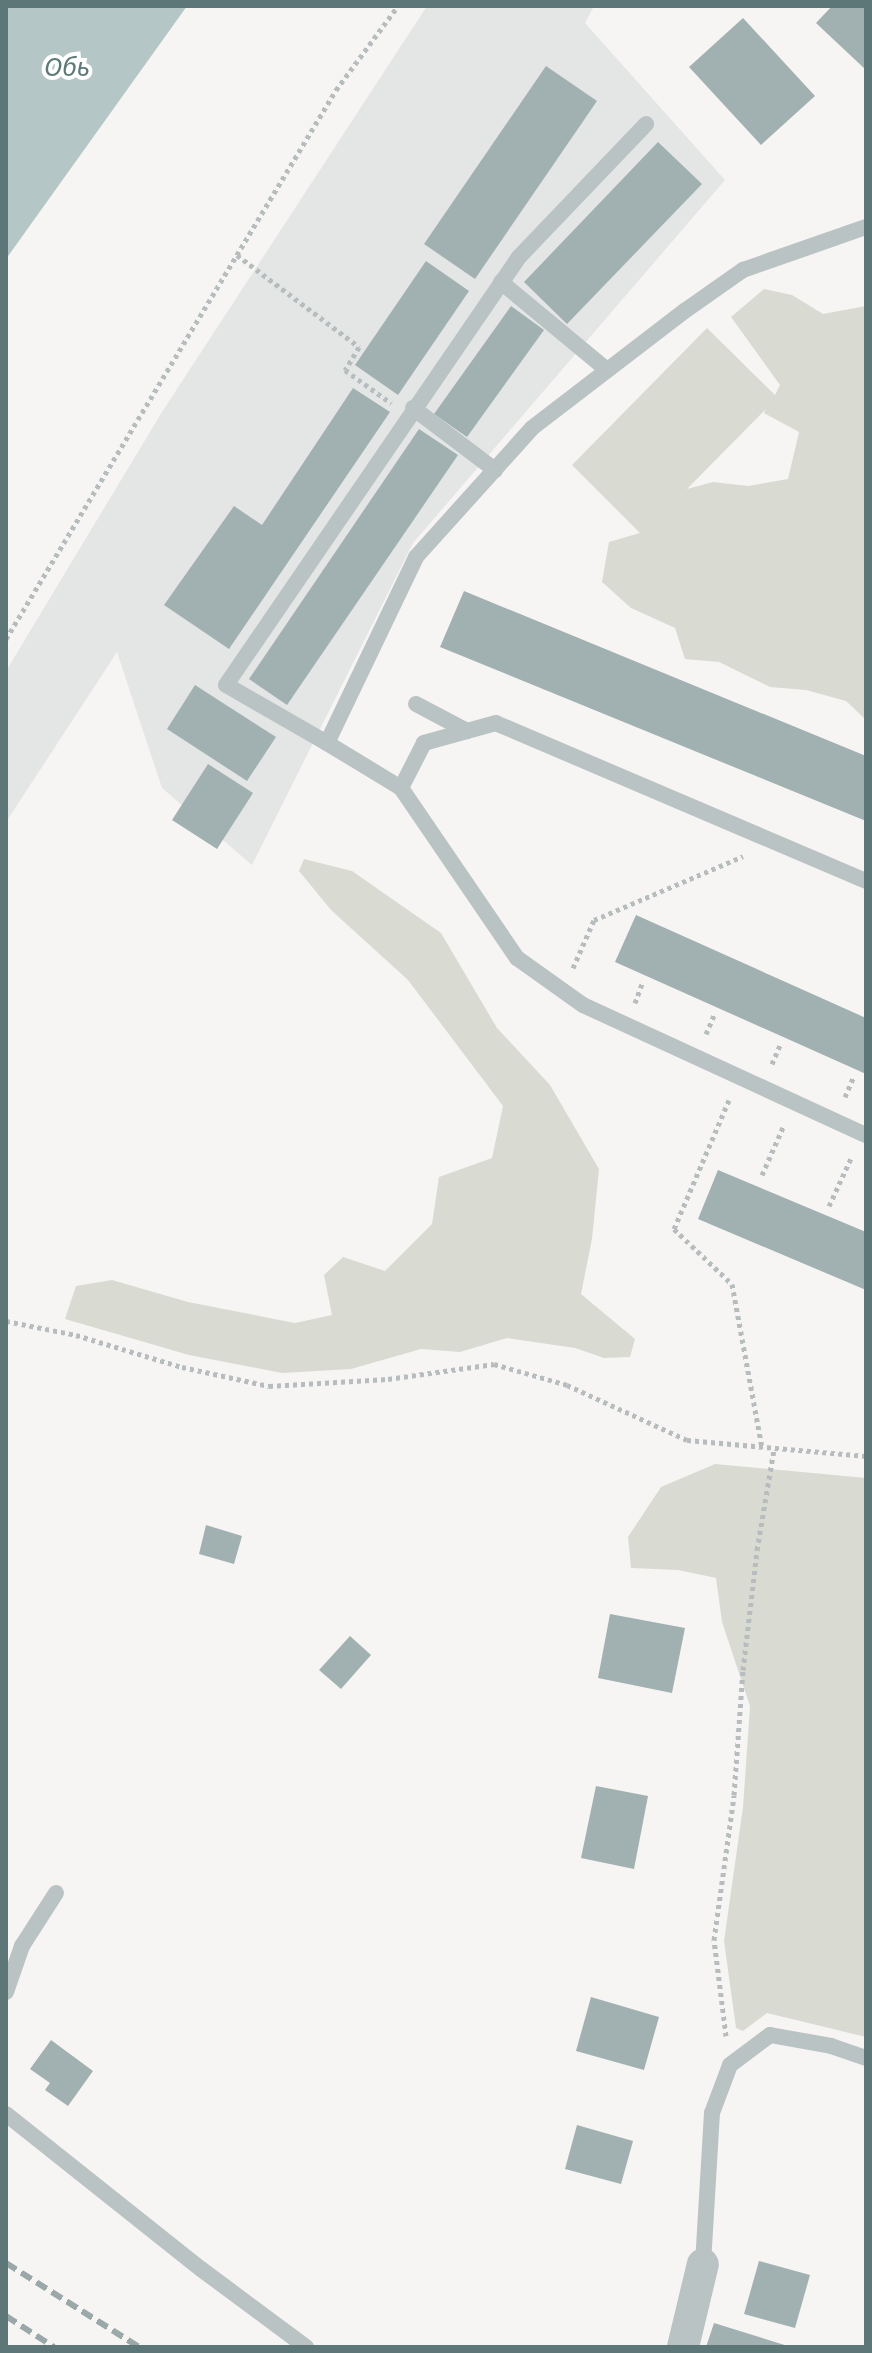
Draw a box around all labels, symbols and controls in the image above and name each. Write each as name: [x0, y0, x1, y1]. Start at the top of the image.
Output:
water label: Обь: [44, 51, 90, 83]

